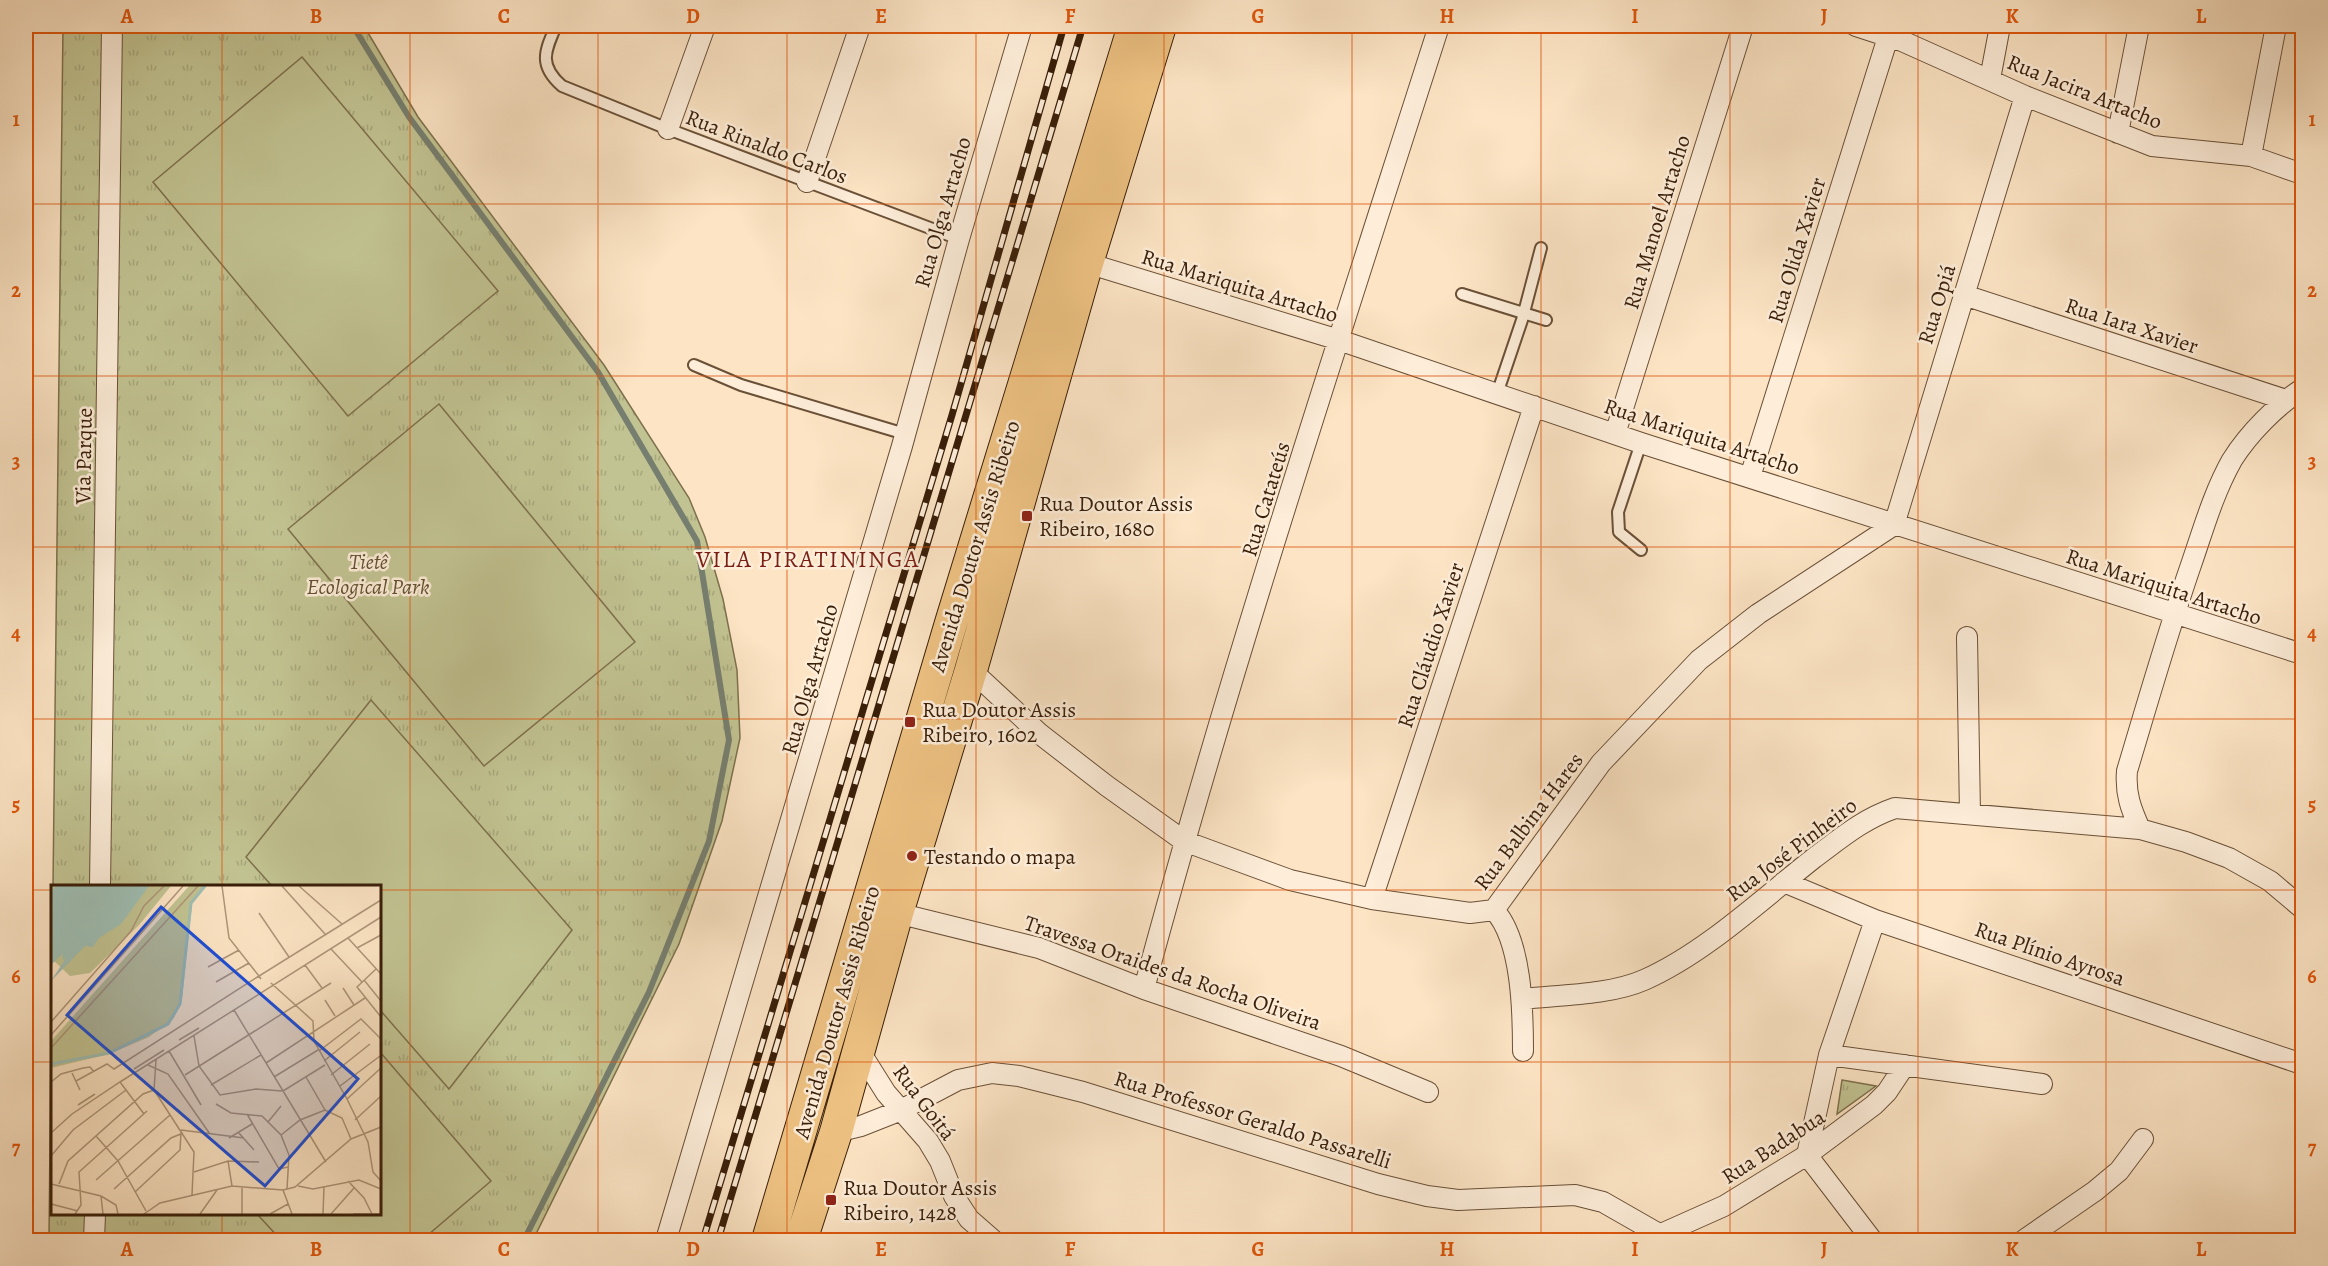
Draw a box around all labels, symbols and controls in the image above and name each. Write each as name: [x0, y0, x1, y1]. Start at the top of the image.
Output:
text: A: [120, 3, 134, 30]
text: B: [310, 3, 322, 30]
text: C: [498, 3, 510, 30]
text: D: [686, 3, 700, 30]
text: E: [875, 3, 887, 30]
text: F: [1065, 3, 1076, 30]
text: G: [1251, 3, 1265, 30]
text: H: [1440, 3, 1455, 30]
text: I: [1631, 3, 1639, 30]
text: J: [1821, 3, 1828, 30]
text: K: [2005, 3, 2019, 30]
text: L: [2196, 3, 2207, 30]
street label: Rua Jacira Artacho: [2003, 47, 2167, 137]
street label: Rua Rinaldo Carlos: [681, 102, 852, 192]
text: 1: [12, 106, 20, 133]
text: 1: [2308, 106, 2316, 133]
street label: Rua Manoel Artacho: [1616, 131, 1698, 313]
street label: Rua Olga Artacho: [907, 133, 979, 291]
street label: Rua Olida Xavier: [1761, 174, 1833, 327]
street label: Rua Mariquita Artacho: [1138, 242, 1342, 330]
street label: Rua Opiá: [1911, 260, 1964, 348]
text: 2: [11, 277, 21, 304]
text: 2: [2307, 277, 2317, 304]
street label: Rua Iara Xavier: [2061, 290, 2202, 362]
street label: Rua Mariquita Artacho: [1600, 391, 1804, 483]
street label: Via Parque: [68, 407, 100, 506]
street label: Avenida Doutor Assis Ribeiro: [922, 417, 1028, 677]
street label: Rua Catateús: [1234, 438, 1298, 560]
text: 3: [12, 448, 20, 475]
text: 3: [2308, 448, 2316, 475]
place label: Rua Doutor Assis Ribeiro, 1680: [1039, 489, 1193, 544]
marker: Rua Doutor Assis Ribeiro, 1680: [1020, 509, 1034, 523]
street label: Rua Mariquita Artacho: [2062, 541, 2266, 633]
district label: VILA PIRATININGA: [695, 543, 920, 575]
park label: Tietê Ecological Park: [307, 547, 430, 602]
street label: Rua Cláudio Xavier: [1390, 559, 1472, 732]
street label: Rua Olga Artacho: [774, 600, 846, 758]
text: 4: [11, 620, 21, 647]
text: 4: [2307, 620, 2317, 647]
place label: Rua Doutor Assis Ribeiro, 1602: [922, 695, 1076, 750]
marker: Rua Doutor Assis Ribeiro, 1602: [903, 715, 917, 729]
street label: Rua Balbina Hares: [1467, 747, 1591, 897]
text: 5: [12, 791, 20, 818]
street label: Rua José Pinheiro: [1720, 791, 1863, 909]
text: 5: [2308, 791, 2316, 818]
place label: Testando o mapa: [924, 842, 1077, 872]
marker: Testando o mapa: [905, 849, 919, 863]
street label: Avenida Doutor Assis Ribeiro: [786, 882, 887, 1143]
inset map: [51, 885, 381, 1215]
street label: Travessa Oraides da Rocha Oliveira: [1020, 908, 1326, 1038]
street label: Rua Plínio Ayrosa: [1971, 914, 2130, 994]
text: 6: [11, 963, 21, 990]
text: 6: [2307, 963, 2317, 990]
street label: Rua Goitá: [886, 1058, 963, 1147]
street label: Rua Professor Geraldo Passarelli: [1110, 1063, 1395, 1176]
street label: Rua Badabua: [1716, 1102, 1832, 1192]
text: 7: [12, 1134, 21, 1161]
text: 7: [2308, 1134, 2317, 1161]
place label: Rua Doutor Assis Ribeiro, 1428: [843, 1173, 997, 1228]
marker: Rua Doutor Assis Ribeiro, 1428: [824, 1193, 838, 1207]
text: A: [120, 1236, 134, 1263]
text: B: [310, 1236, 322, 1263]
text: C: [498, 1236, 510, 1263]
text: D: [686, 1236, 700, 1263]
text: E: [875, 1236, 887, 1263]
text: F: [1065, 1236, 1076, 1263]
text: G: [1251, 1236, 1265, 1263]
text: H: [1440, 1236, 1455, 1263]
text: I: [1631, 1236, 1639, 1263]
text: J: [1821, 1236, 1828, 1263]
text: K: [2005, 1236, 2019, 1263]
text: L: [2196, 1236, 2207, 1263]

